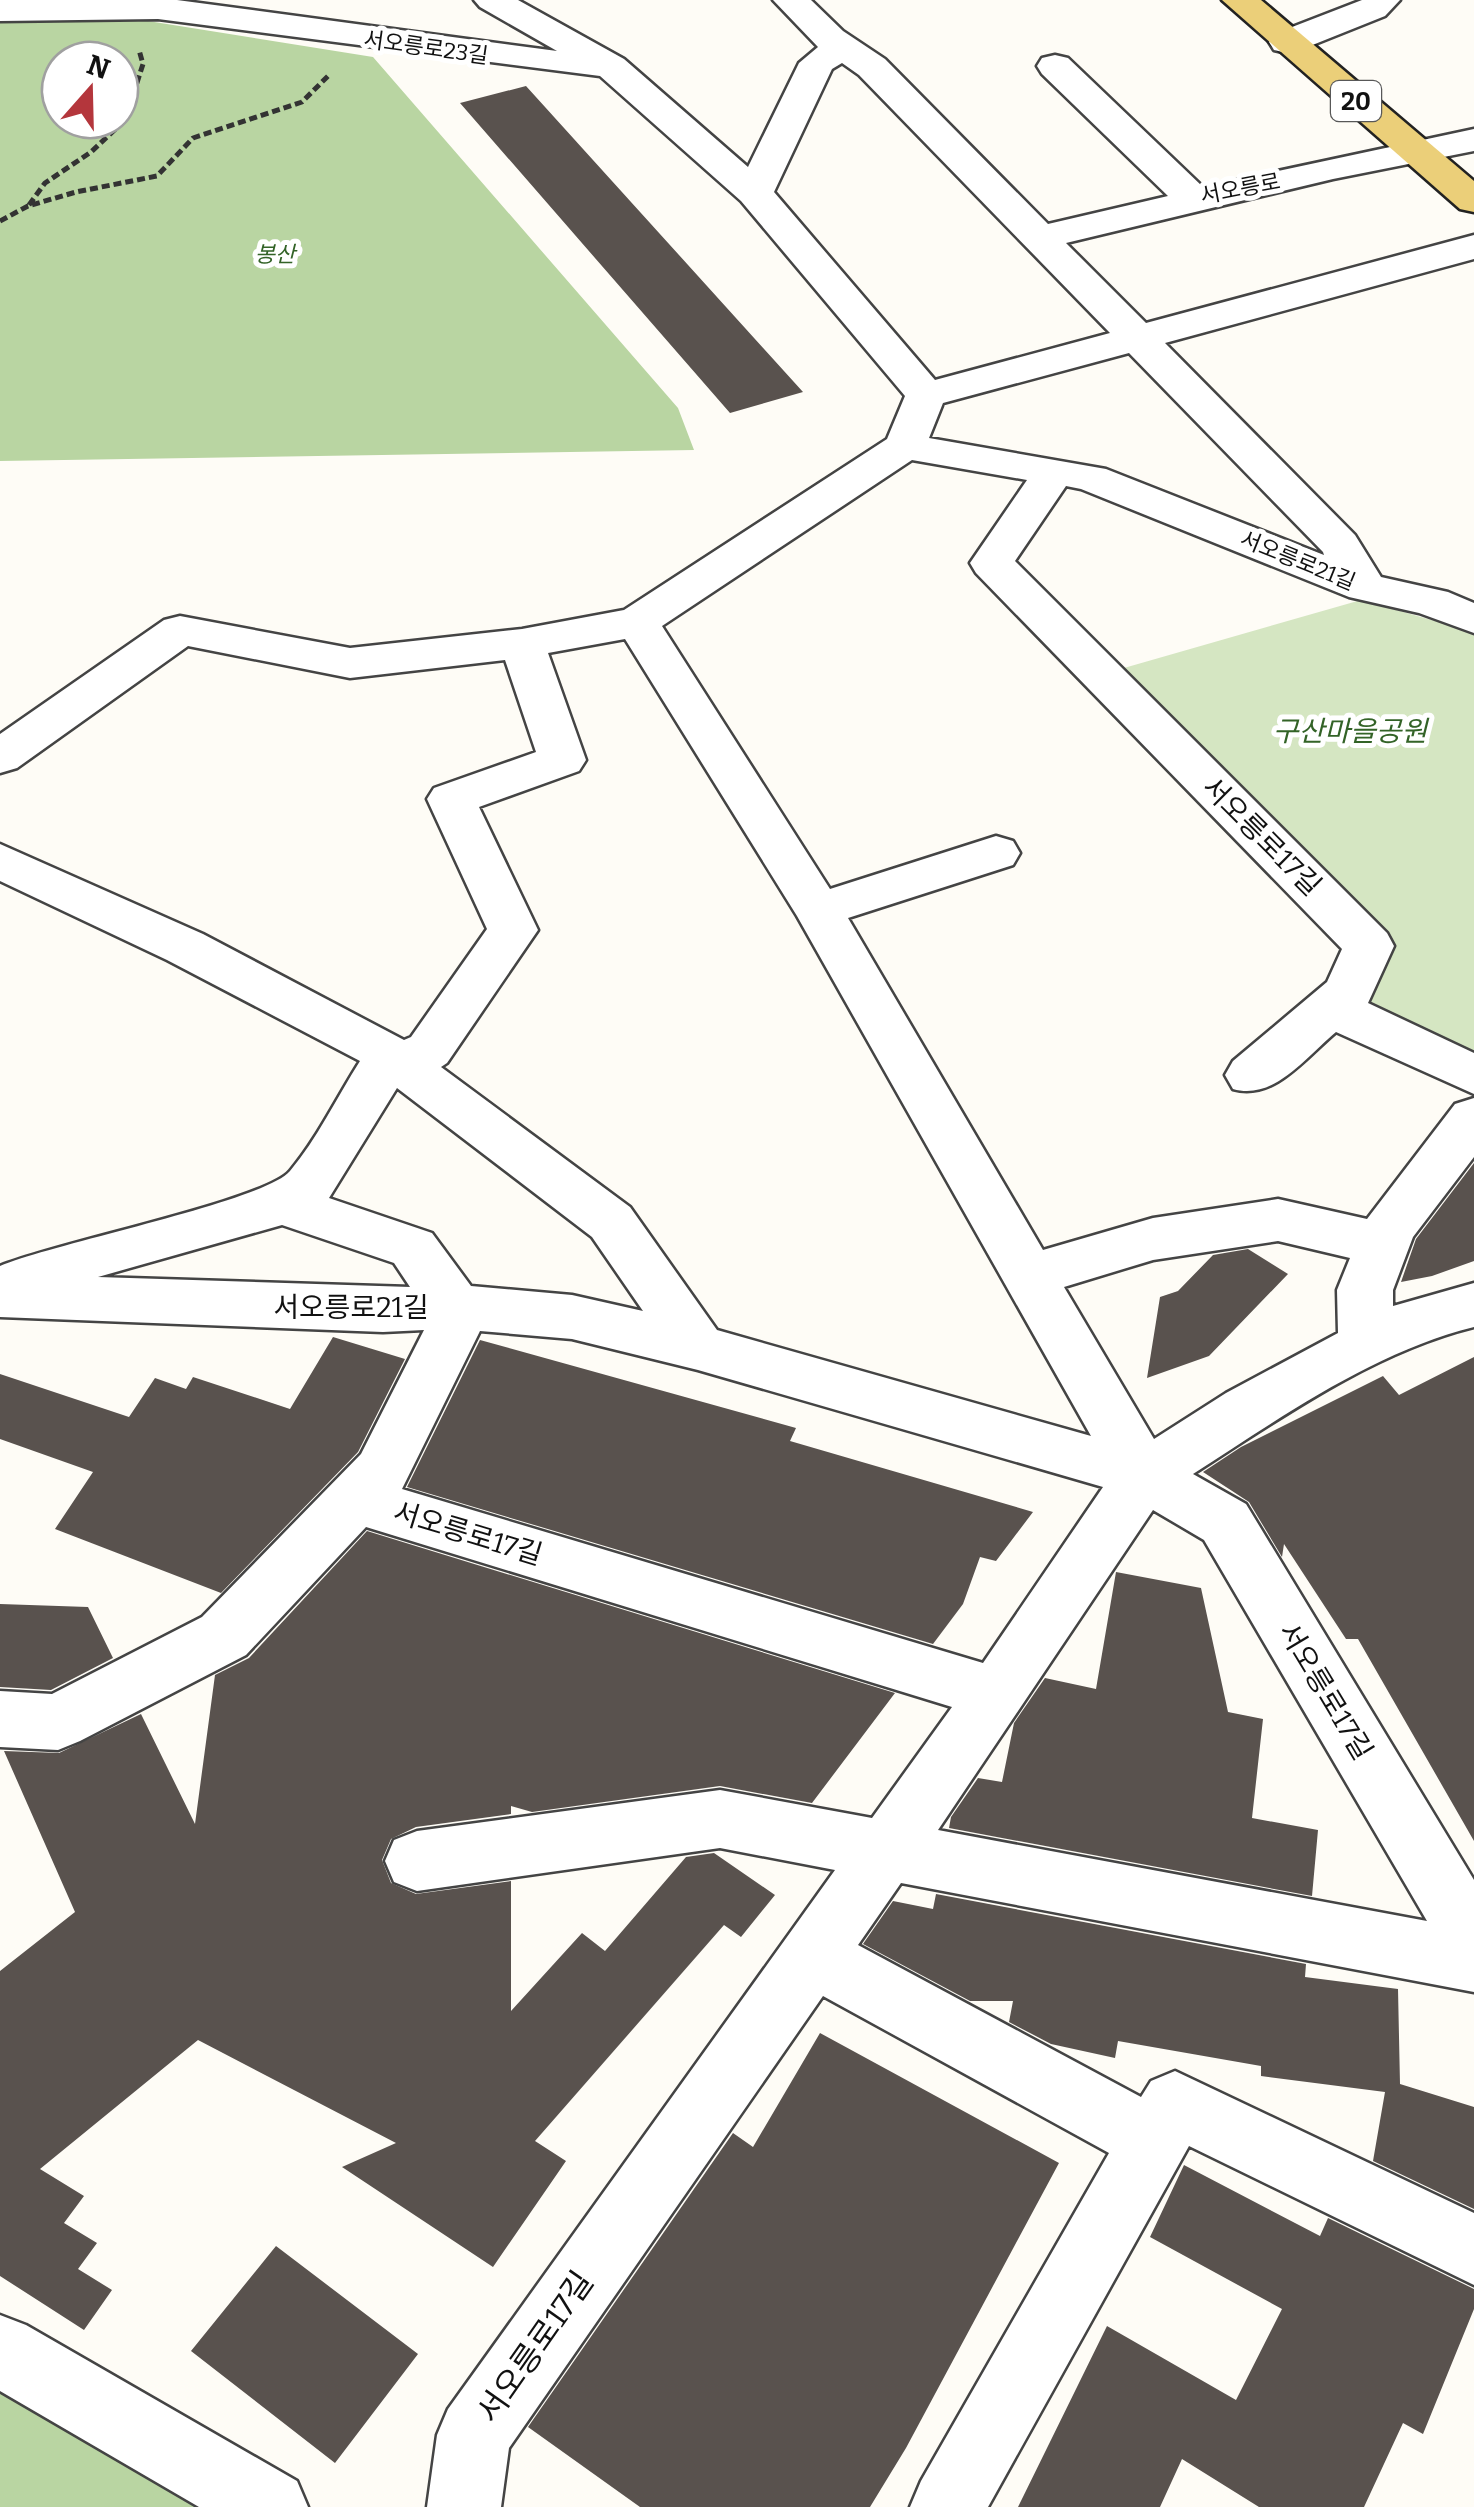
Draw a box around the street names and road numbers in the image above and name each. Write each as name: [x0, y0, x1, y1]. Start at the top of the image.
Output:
street label: 서오릉로23길: [362, 25, 490, 70]
road number: 20: [1331, 81, 1381, 121]
street label: 서오릉로: [1198, 168, 1282, 209]
street label: 서오릉로21길: [1236, 525, 1359, 596]
street label: 서오릉로17길: [1196, 770, 1328, 902]
street label: 서오릉로21길: [273, 1291, 429, 1324]
street label: 서오릉로17길: [389, 1495, 546, 1572]
street label: 서오릉로17길: [1272, 1617, 1379, 1766]
street label: 서오릉로17길: [469, 2264, 601, 2430]

